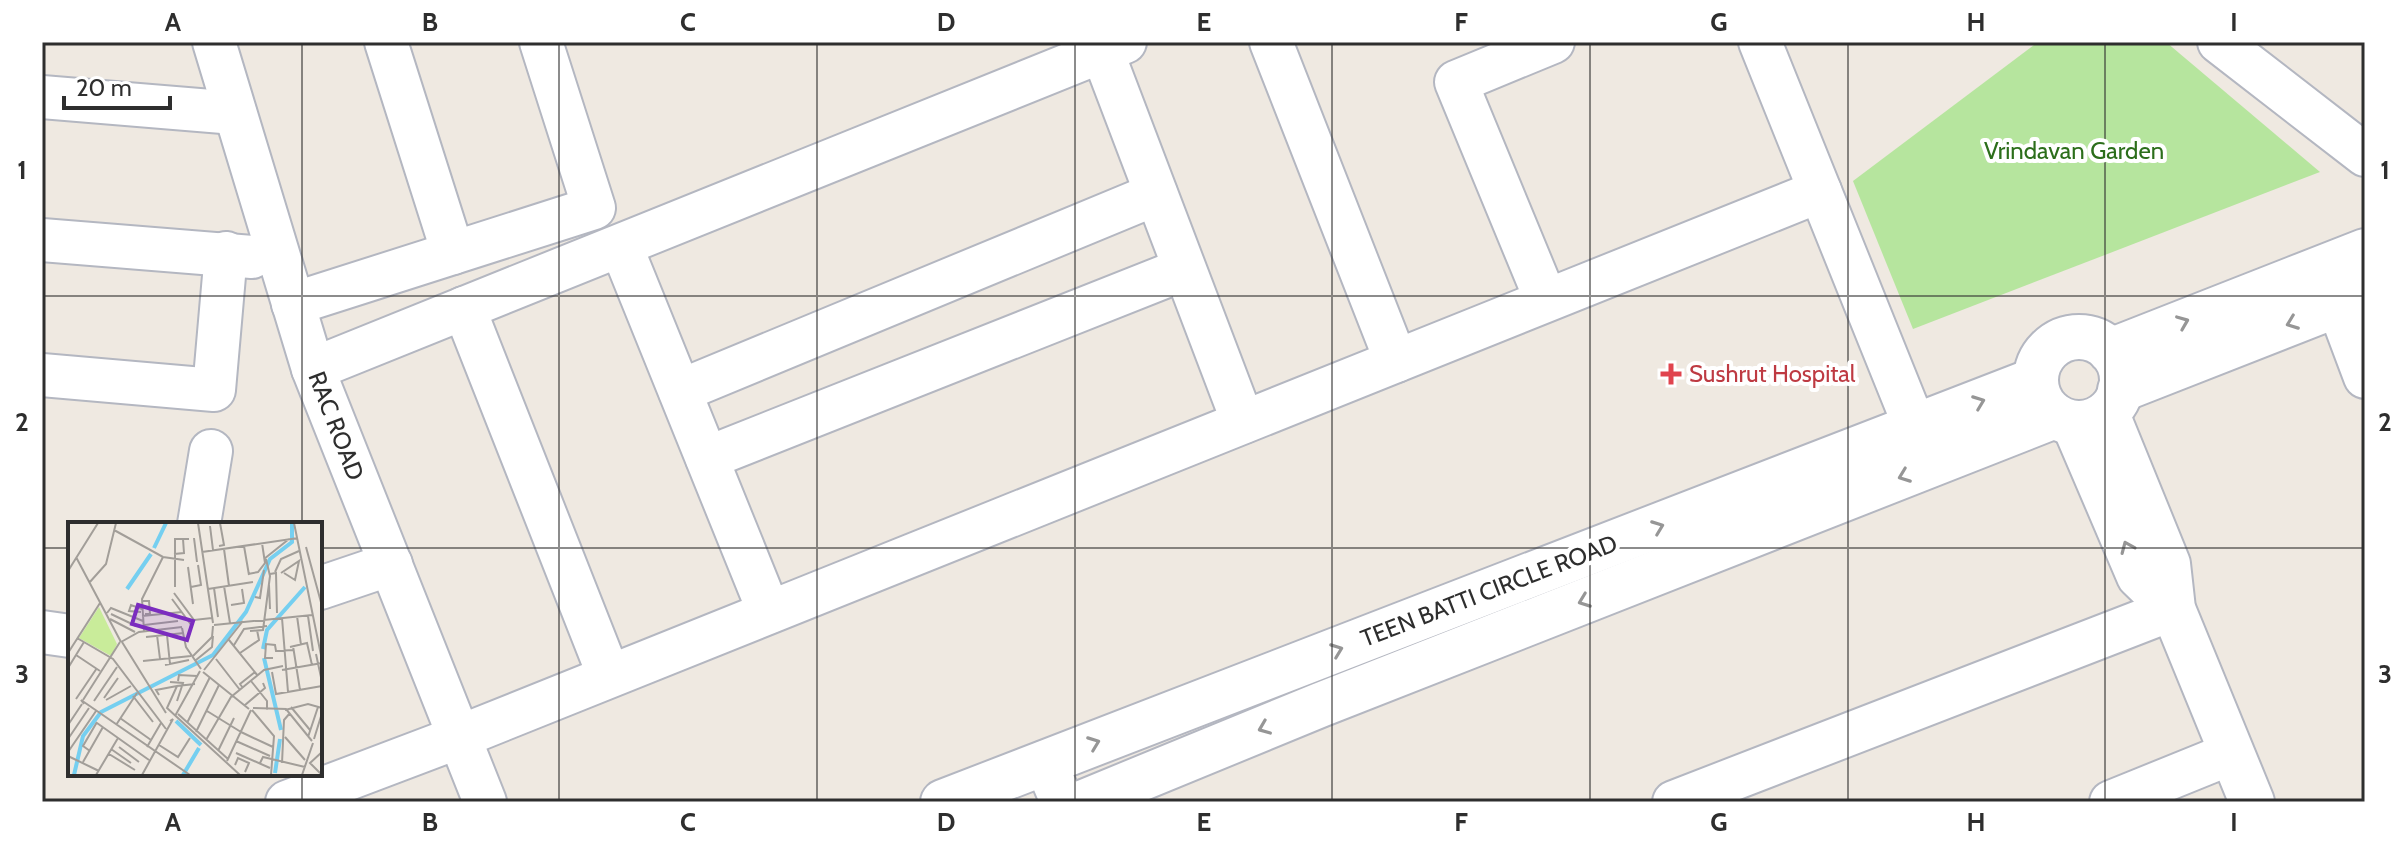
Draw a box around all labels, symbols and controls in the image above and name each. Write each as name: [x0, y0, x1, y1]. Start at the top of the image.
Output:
text: A: [165, 6, 182, 38]
text: B: [422, 6, 438, 38]
text: C: [680, 6, 696, 38]
text: D: [937, 6, 955, 38]
text: E: [1197, 6, 1211, 38]
text: F: [1454, 6, 1468, 38]
text: G: [1710, 6, 1728, 38]
text: H: [1967, 6, 1985, 38]
text: I: [2230, 6, 2238, 38]
scale bar: [64, 60, 170, 110]
text: 20 m: [76, 73, 132, 102]
park label: Vrindavan Garden: [1984, 136, 2164, 165]
text: 1: [17, 154, 27, 186]
text: 1: [2380, 154, 2390, 186]
one-way arrow: [2286, 313, 2300, 329]
one-way arrow: [2175, 316, 2189, 332]
place label: Sushrut Hospital: [1689, 359, 1856, 388]
marker: Sushrut Hospital: [1660, 363, 1682, 385]
street label: RAC ROAD: [302, 367, 370, 484]
one-way arrow: [1971, 396, 1985, 412]
text: 2: [15, 406, 29, 438]
text: 2: [2378, 406, 2392, 438]
one-way arrow: [1898, 466, 1912, 483]
one-way arrow: [1650, 520, 1664, 537]
inset map: [68, 522, 322, 776]
street label: TEEN BATTI CIRCLE ROAD: [1356, 528, 1621, 653]
one-way arrow: [2120, 541, 2136, 556]
one-way arrow: [1578, 591, 1592, 608]
one-way arrow: [1329, 643, 1343, 660]
text: 3: [15, 658, 29, 690]
text: 3: [2378, 658, 2392, 690]
one-way arrow: [1258, 718, 1272, 734]
one-way arrow: [1086, 736, 1100, 753]
text: A: [165, 806, 182, 838]
text: B: [422, 806, 438, 838]
text: C: [680, 806, 696, 838]
text: D: [937, 806, 955, 838]
text: E: [1197, 806, 1211, 838]
text: F: [1454, 806, 1468, 838]
text: G: [1710, 806, 1728, 838]
text: H: [1967, 806, 1985, 838]
text: I: [2230, 806, 2238, 838]

